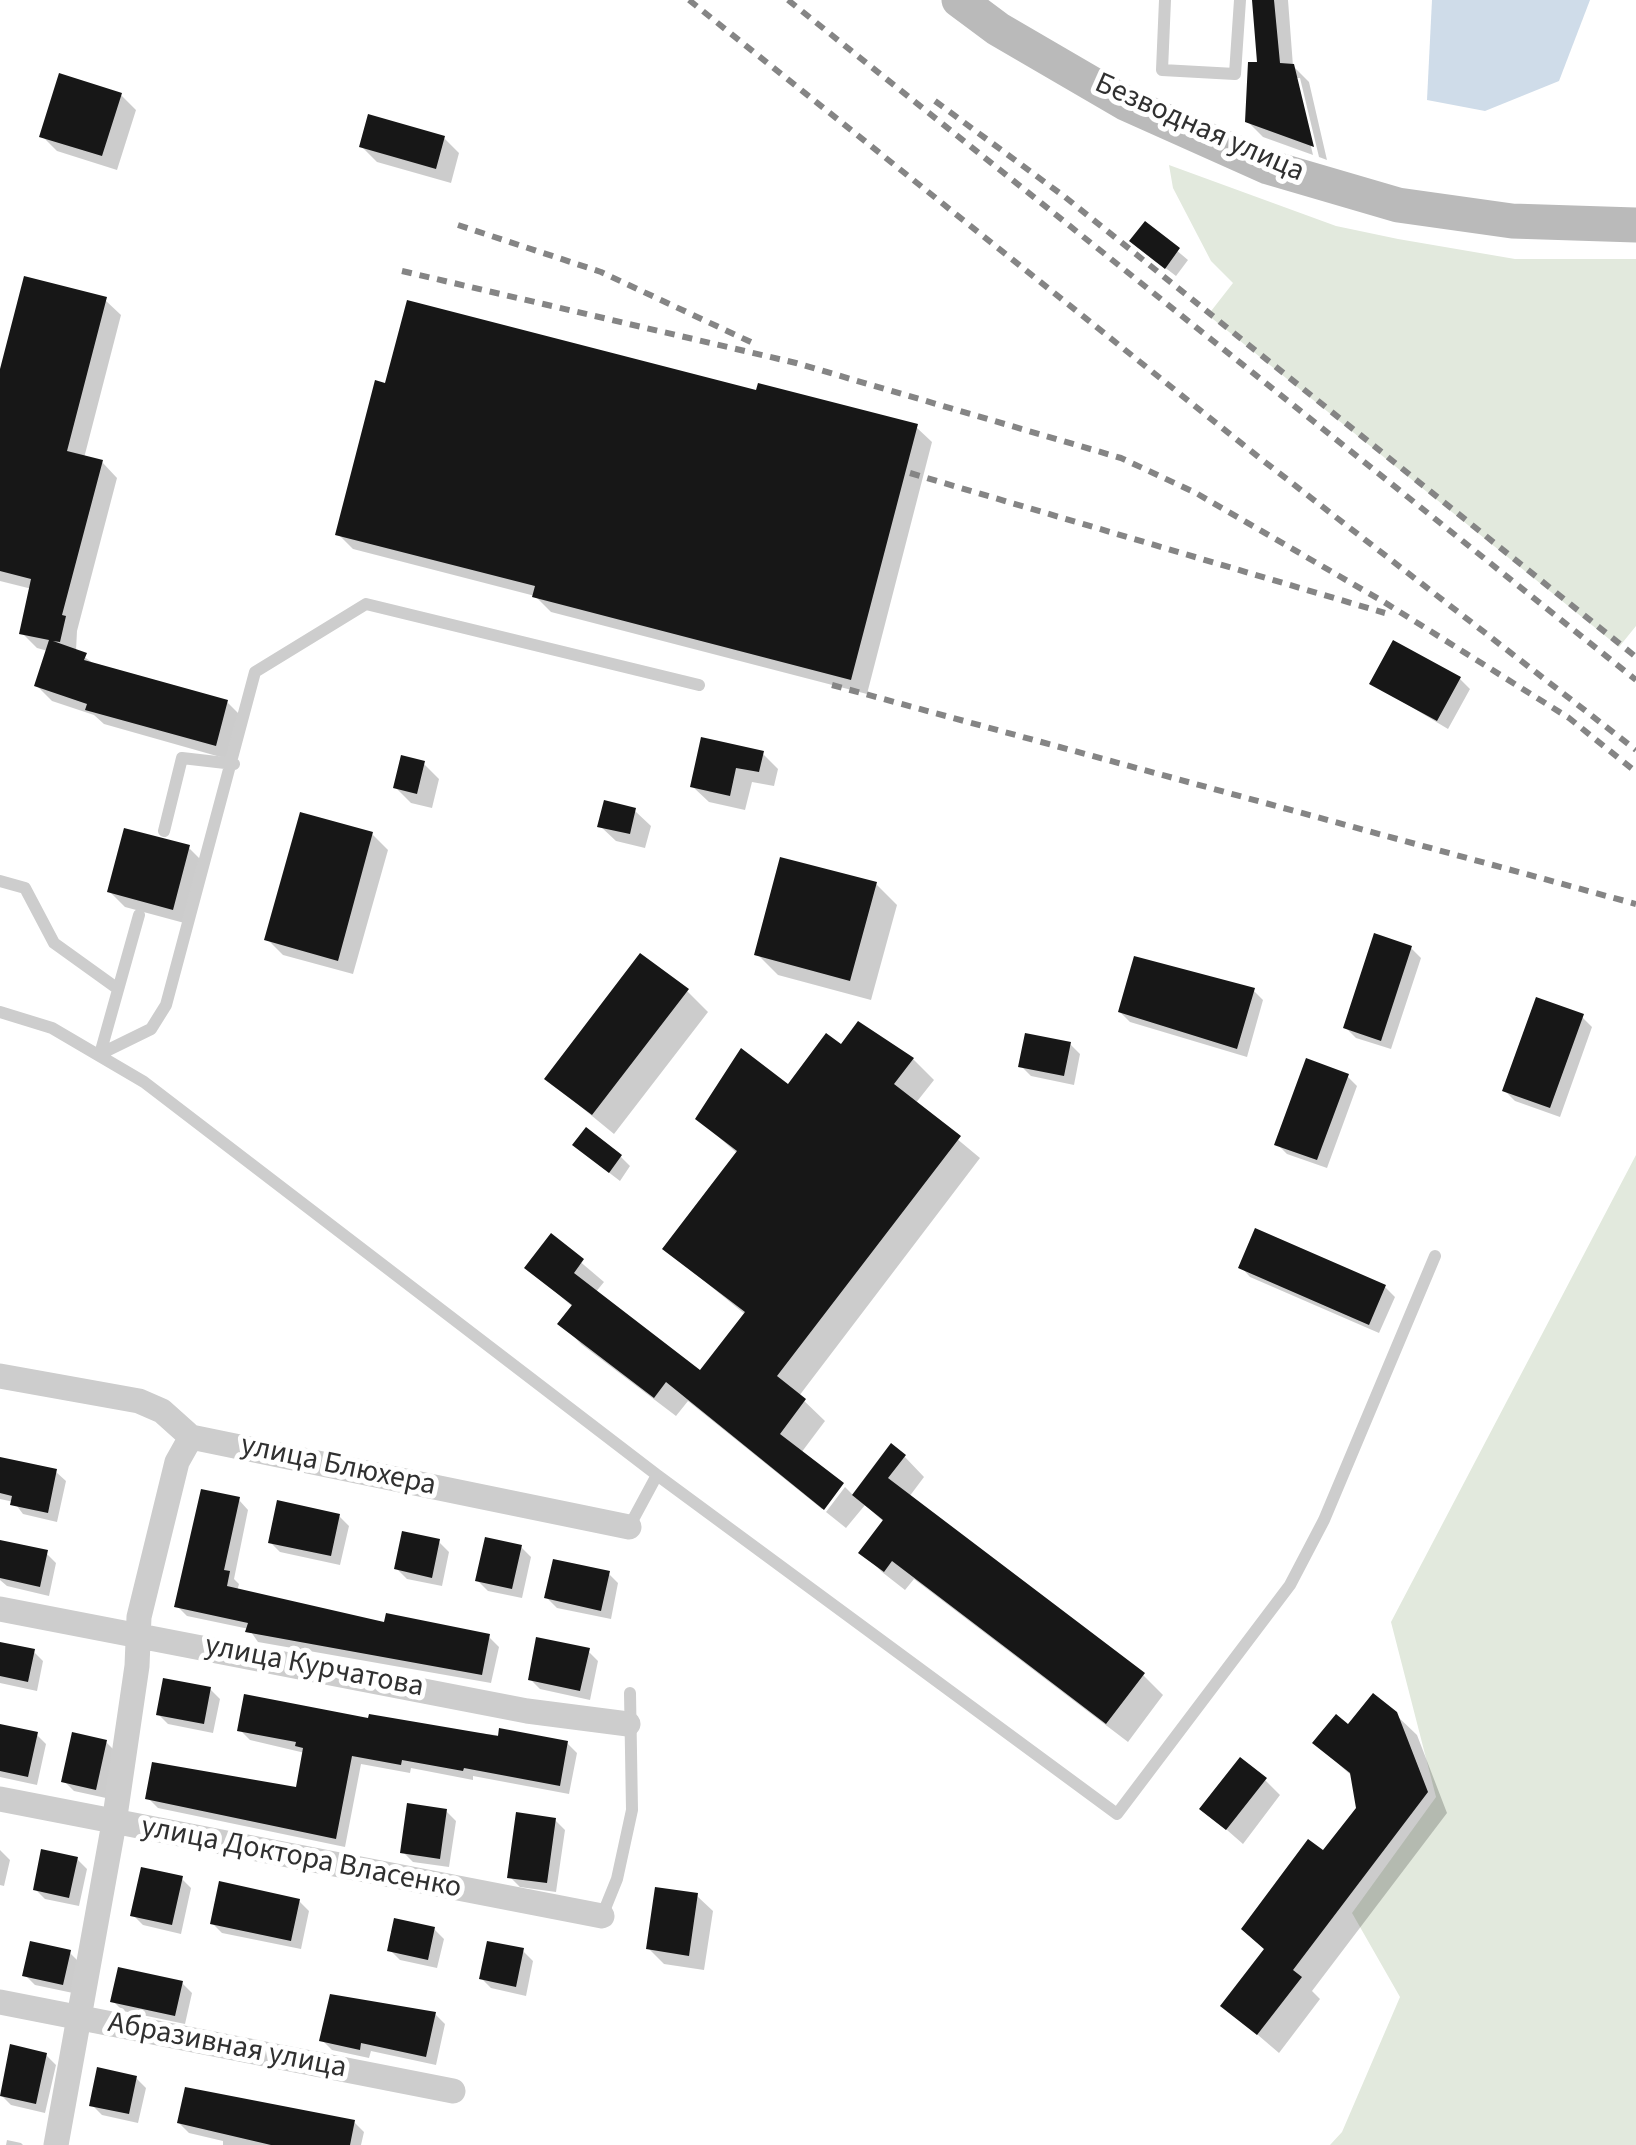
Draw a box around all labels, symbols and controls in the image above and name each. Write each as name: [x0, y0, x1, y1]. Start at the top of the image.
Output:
street label: Безводная улица: [1089, 67, 1309, 191]
street label: улица Блюхера: [237, 1429, 439, 1505]
street label: улица Курчатова: [201, 1629, 427, 1707]
street label: улица Доктора Власенко: [138, 1810, 464, 1908]
street label: Абразивная улица: [105, 2006, 349, 2088]

